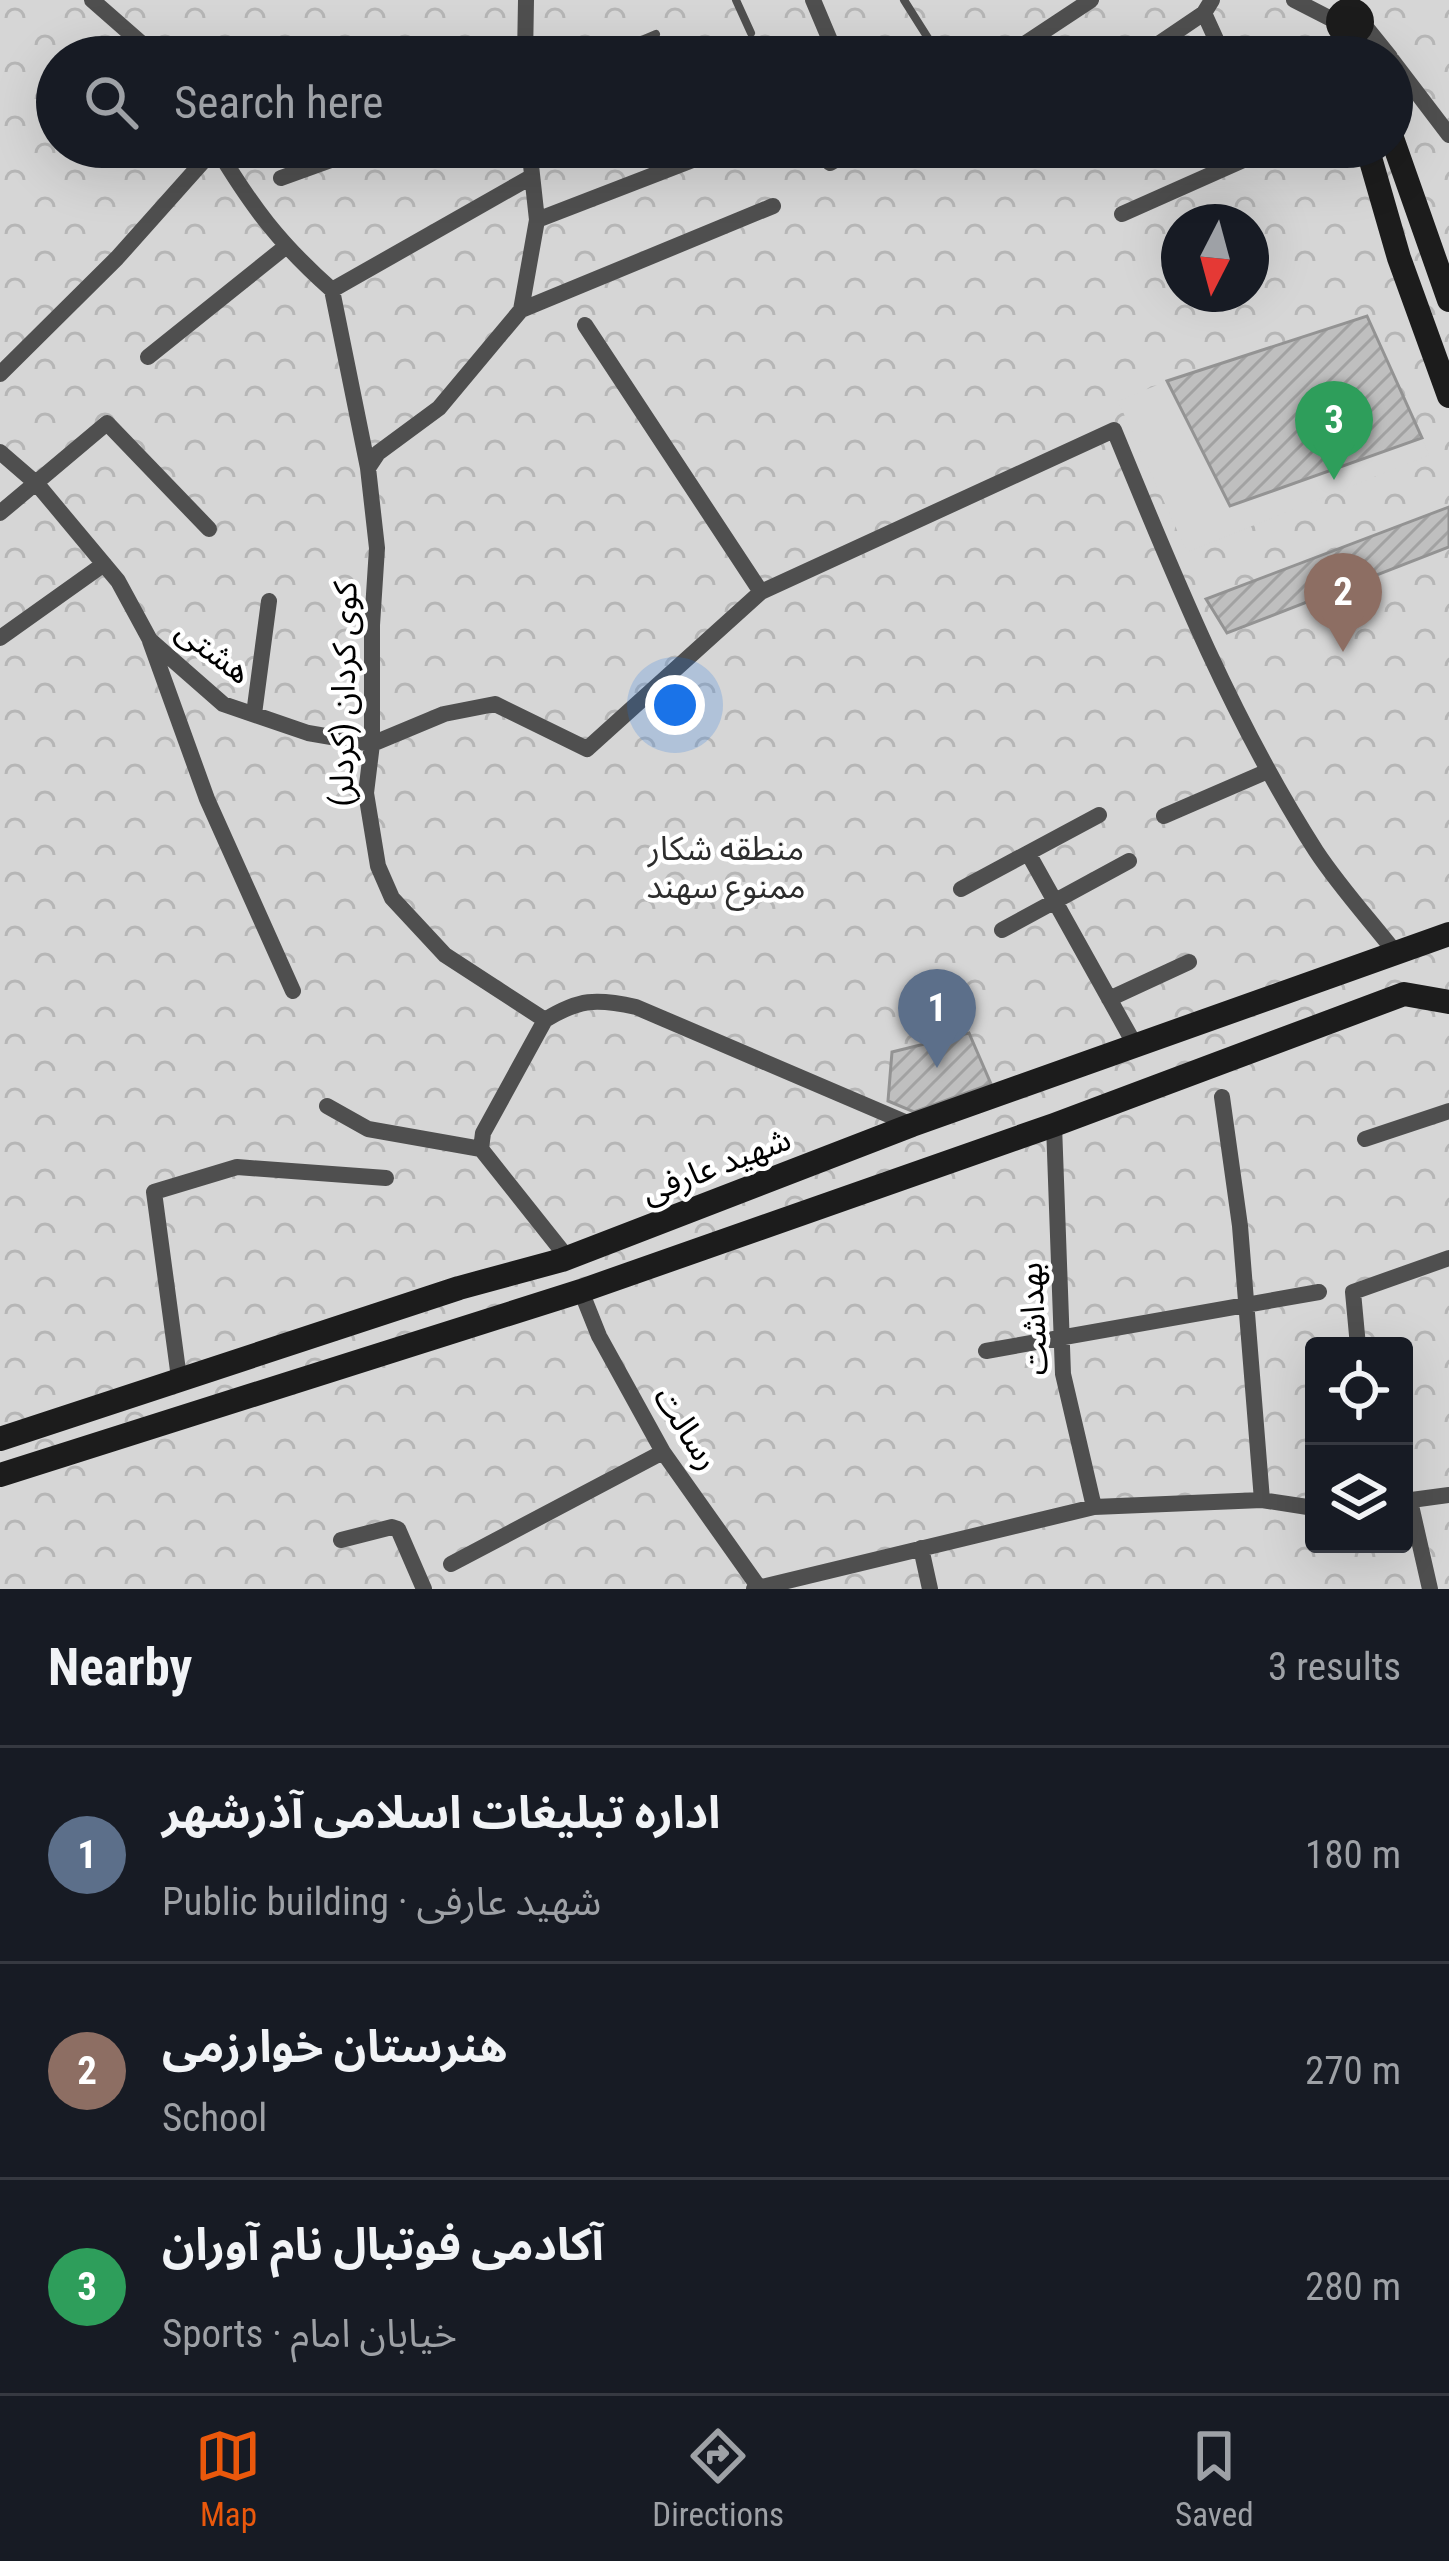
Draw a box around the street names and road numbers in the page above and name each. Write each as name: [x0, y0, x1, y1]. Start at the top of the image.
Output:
street label: کوی کردان (کردلر): [322, 581, 364, 807]
street label: هشتی: [169, 610, 259, 692]
street label: شهید عارفی: [636, 1119, 796, 1211]
street label: بهداشت: [1011, 1262, 1055, 1376]
street label: رسالت: [646, 1379, 728, 1477]

